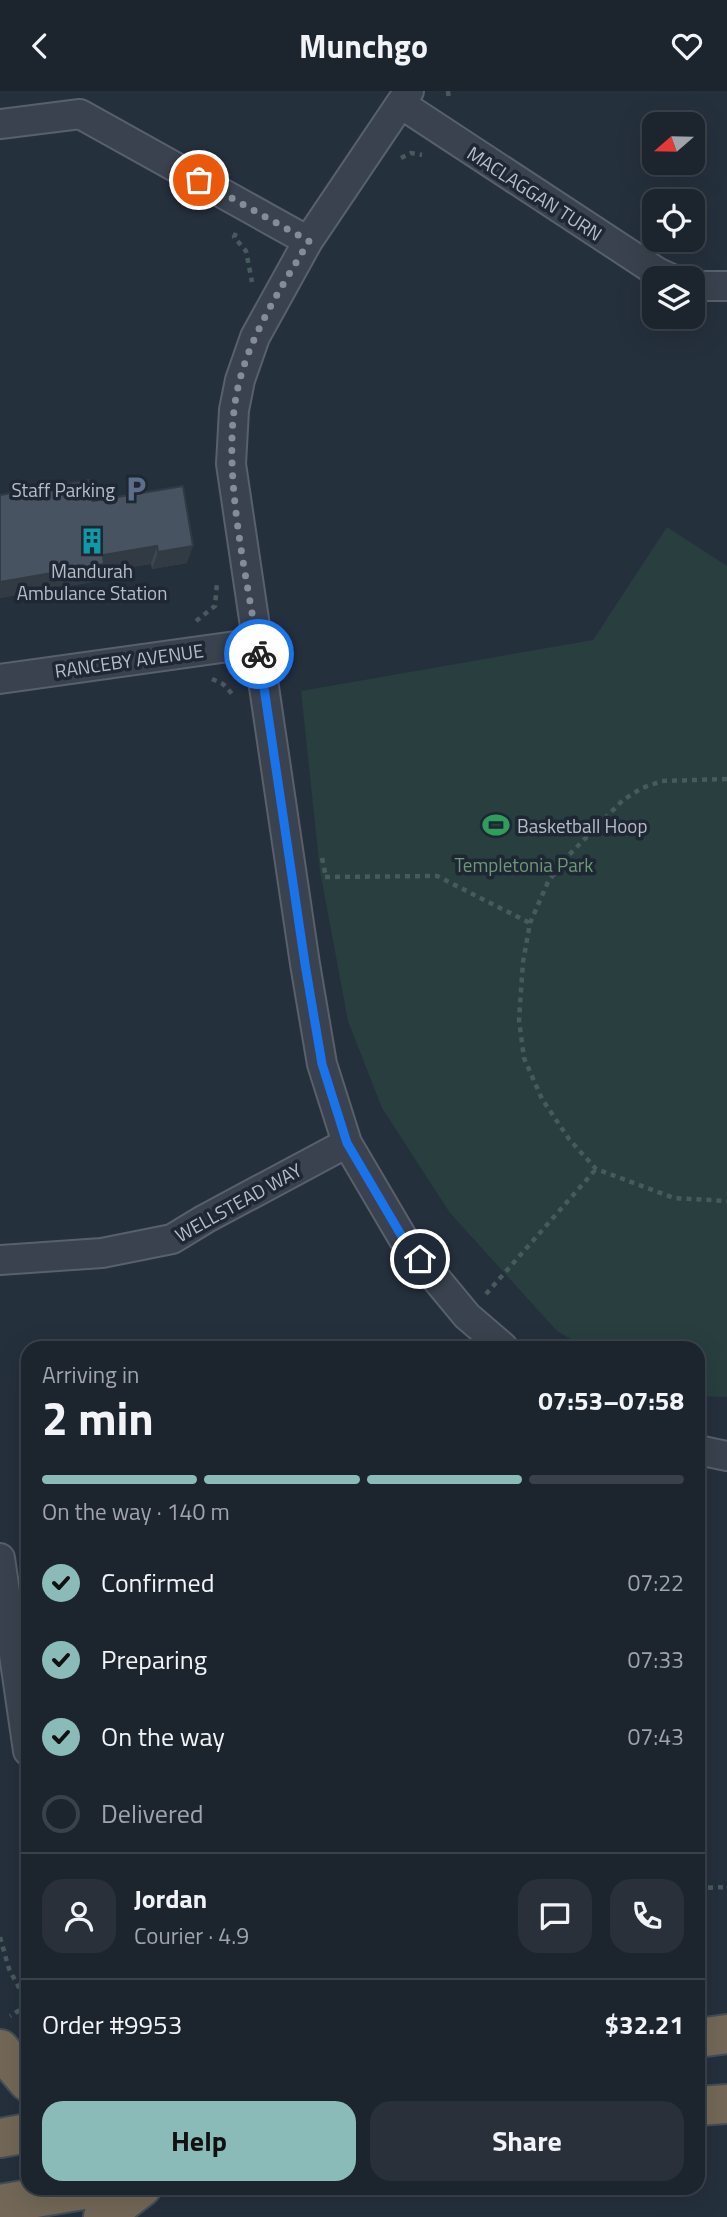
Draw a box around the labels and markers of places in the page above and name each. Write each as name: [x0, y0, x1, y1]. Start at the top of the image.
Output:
pin: [169, 150, 229, 210]
parking icon: Staff Parking: [121, 474, 151, 504]
place label: Staff Parking: [11, 475, 115, 504]
building icon: Mandurah Ambulance Station: [77, 526, 107, 556]
place label: Mandurah Ambulance Station: [17, 556, 167, 607]
sports icon: Basketball Hoop: [481, 810, 511, 840]
place label: Basketball Hoop: [517, 811, 647, 840]
pin: [390, 1229, 450, 1289]

